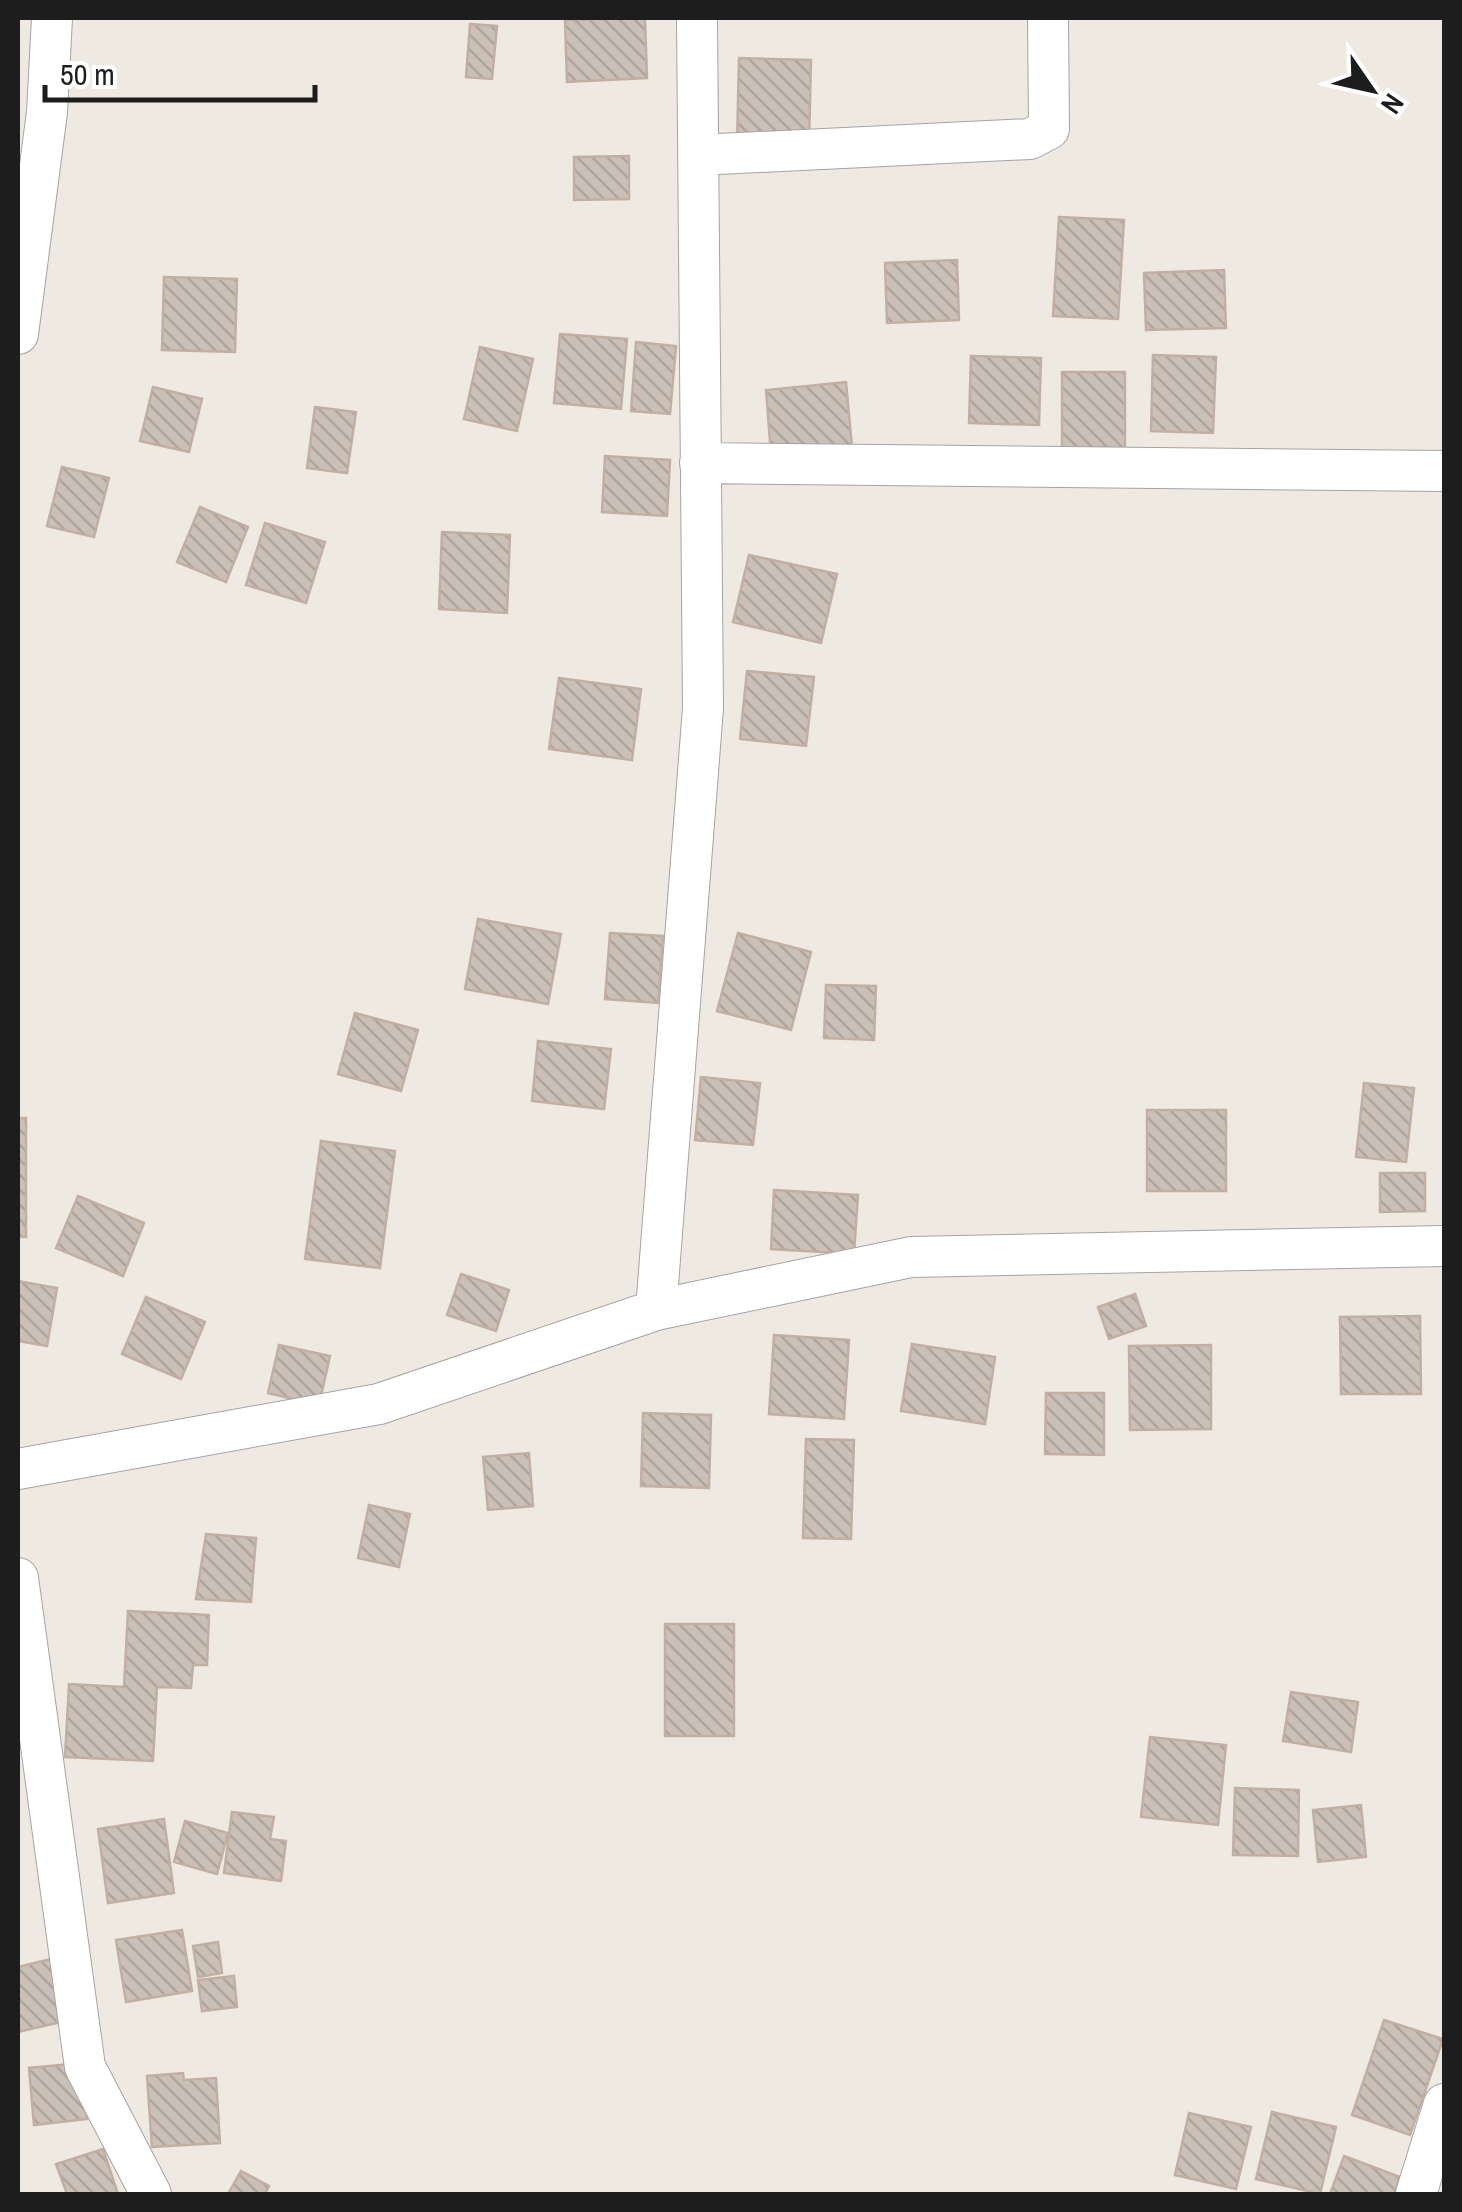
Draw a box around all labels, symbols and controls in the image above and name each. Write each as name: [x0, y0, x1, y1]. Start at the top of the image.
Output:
scale bar: [45, 40, 315, 102]
north arrow: [1322, 40, 1422, 140]
text: 50 m: [60, 54, 115, 94]
text: N: [1372, 86, 1413, 121]

